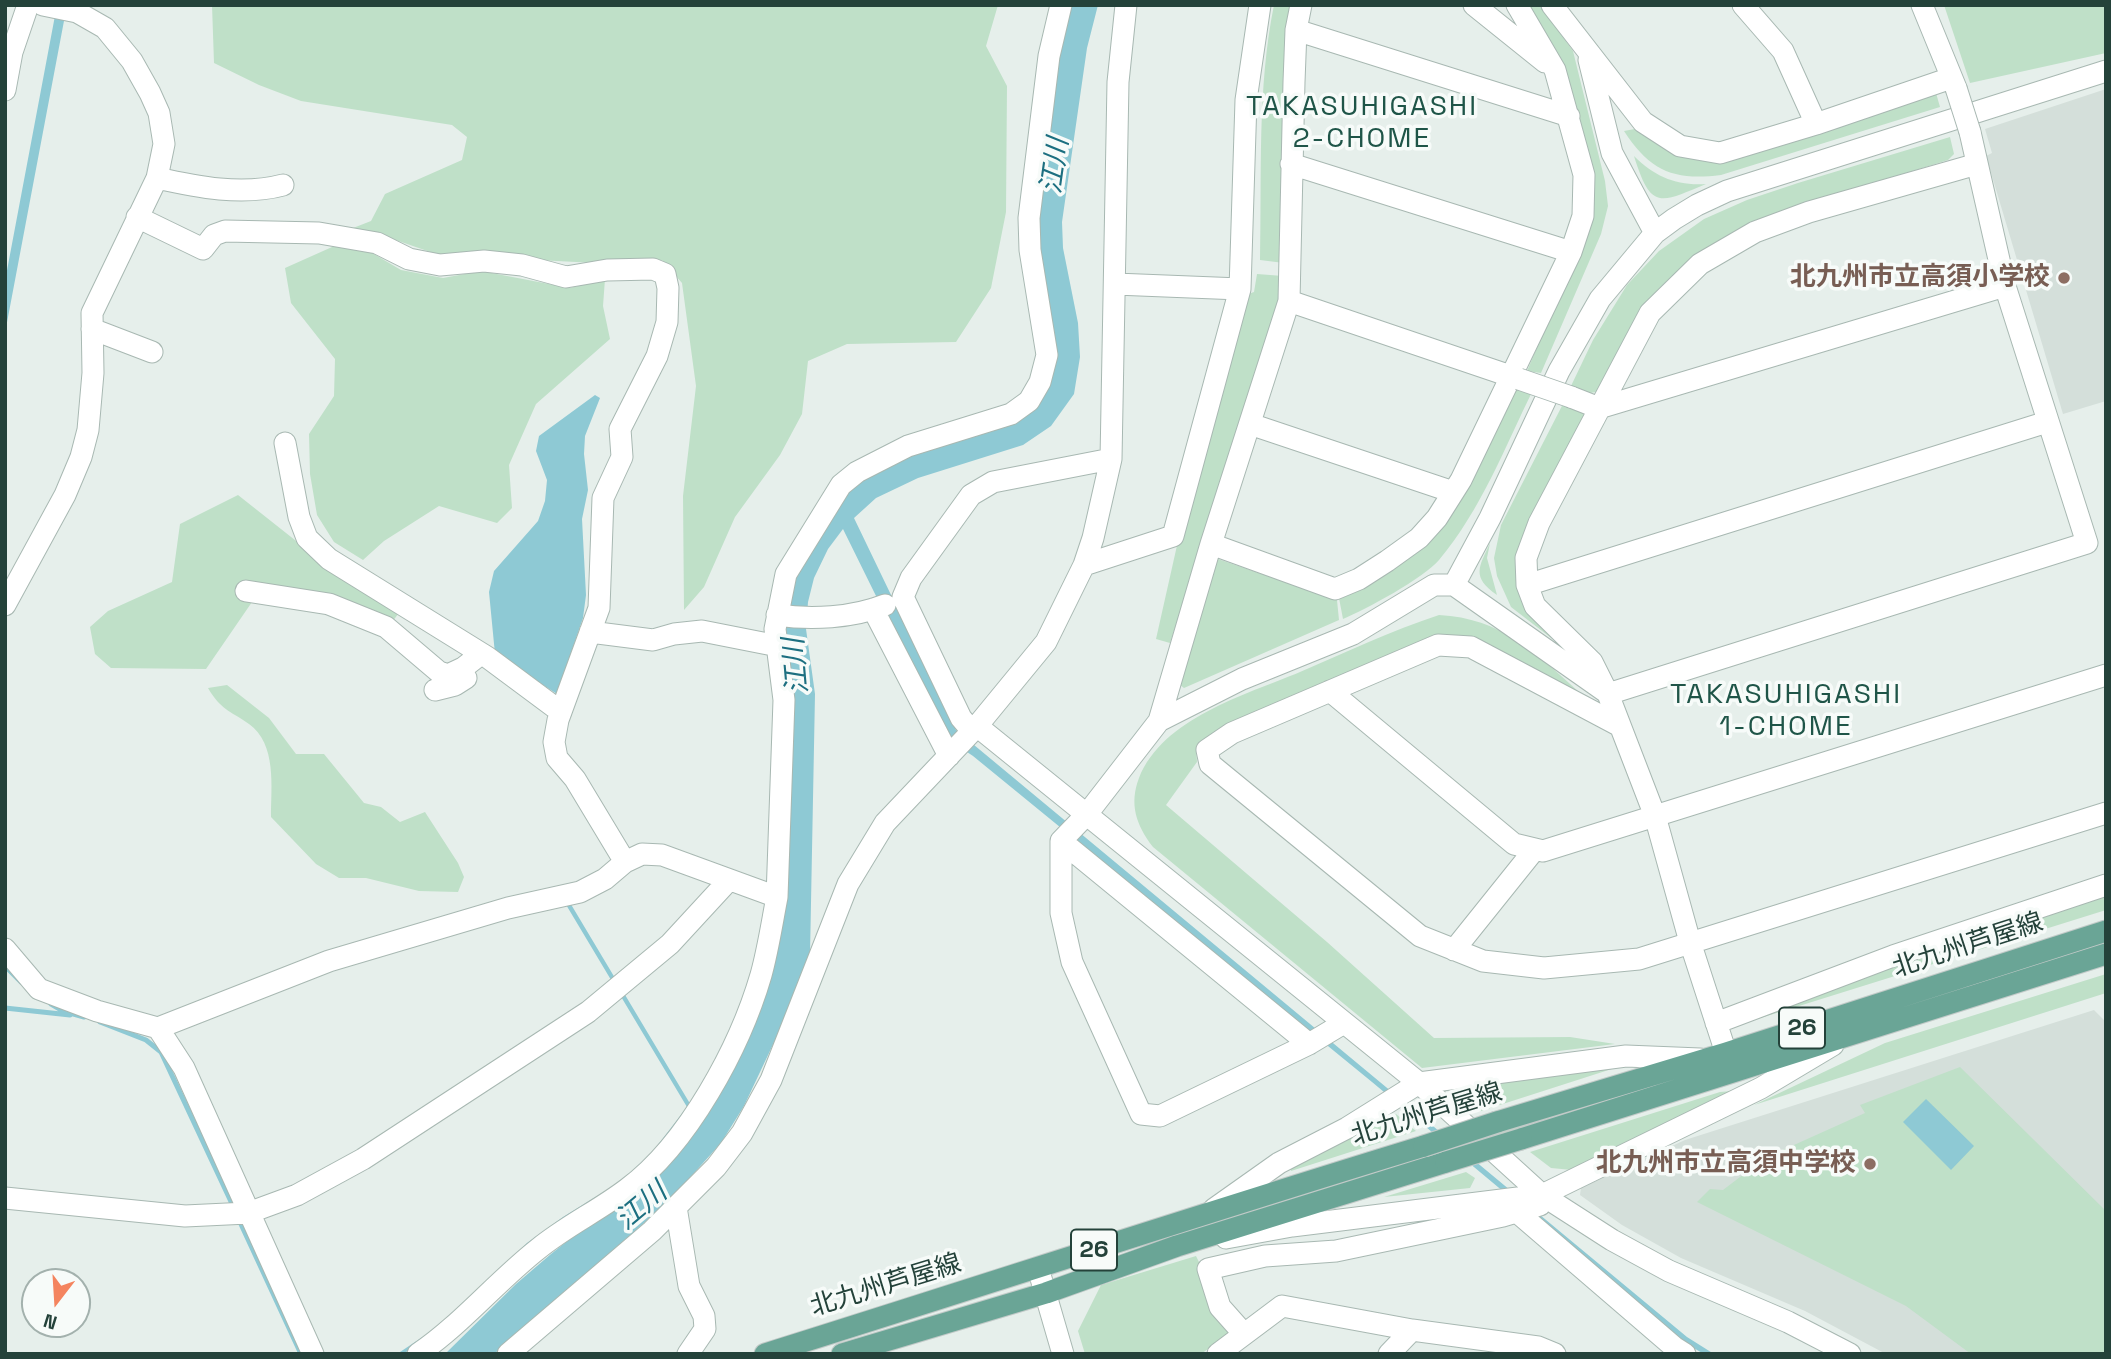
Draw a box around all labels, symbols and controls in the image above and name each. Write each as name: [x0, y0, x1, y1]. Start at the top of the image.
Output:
district label: TAKASUHIGASHI 2-CHOME: [1248, 90, 1476, 156]
water label: 江川: [1035, 136, 1077, 196]
place label: 北九州市立高須小学校: [1790, 262, 2050, 294]
marker: 北九州市立高須小学校: [2056, 270, 2072, 286]
water label: 江川: [778, 637, 816, 695]
district label: TAKASUHIGASHI 1-CHOME: [1672, 678, 1900, 744]
street label: 北九州芦屋線: [1889, 907, 2047, 985]
road number: 26: [1779, 1008, 1825, 1048]
street label: 北九州芦屋線: [1348, 1077, 1506, 1153]
place label: 北九州市立高須中学校: [1596, 1148, 1856, 1180]
marker: 北九州市立高須中学校: [1862, 1156, 1878, 1172]
water label: 江川: [610, 1176, 674, 1238]
road number: 26: [1071, 1230, 1117, 1270]
street label: 北九州芦屋線: [807, 1248, 965, 1324]
north arrow: [21, 1268, 91, 1338]
text: N: [41, 1308, 60, 1335]

